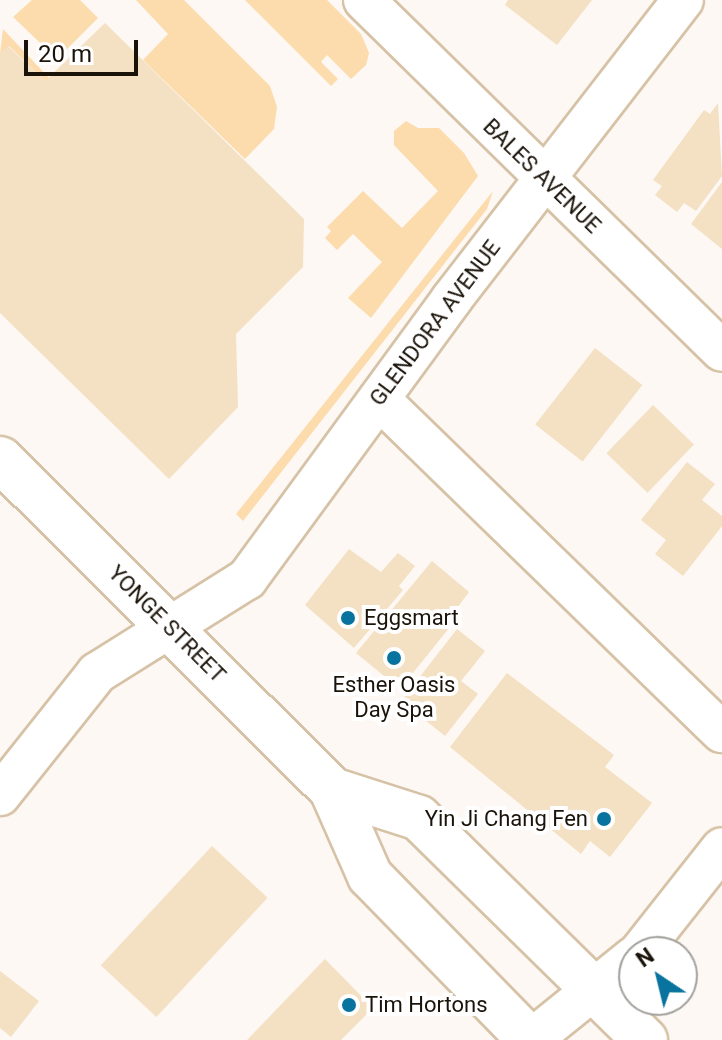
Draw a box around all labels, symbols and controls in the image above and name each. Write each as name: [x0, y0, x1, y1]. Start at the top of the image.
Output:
scale bar: [28, 24, 142, 74]
text: 20 m: [38, 40, 92, 68]
street label: BALES AVENUE: [478, 113, 606, 239]
street label: GLENDORA AVENUE: [364, 235, 506, 411]
street label: YONGE STREET: [103, 560, 231, 688]
place label: Eggsmart: [364, 605, 459, 631]
marker: Eggsmart: [339, 609, 357, 627]
marker: Esther Oasis Day Spa: [385, 649, 403, 667]
place label: Esther Oasis Day Spa: [333, 671, 455, 722]
place label: Yin Ji Chang Fen: [425, 806, 588, 832]
marker: Yin Ji Chang Fen: [595, 810, 613, 828]
north arrow: [618, 936, 698, 1016]
text: N: [632, 943, 659, 972]
place label: Tim Hortons: [365, 992, 487, 1018]
marker: Tim Hortons: [340, 996, 358, 1014]

